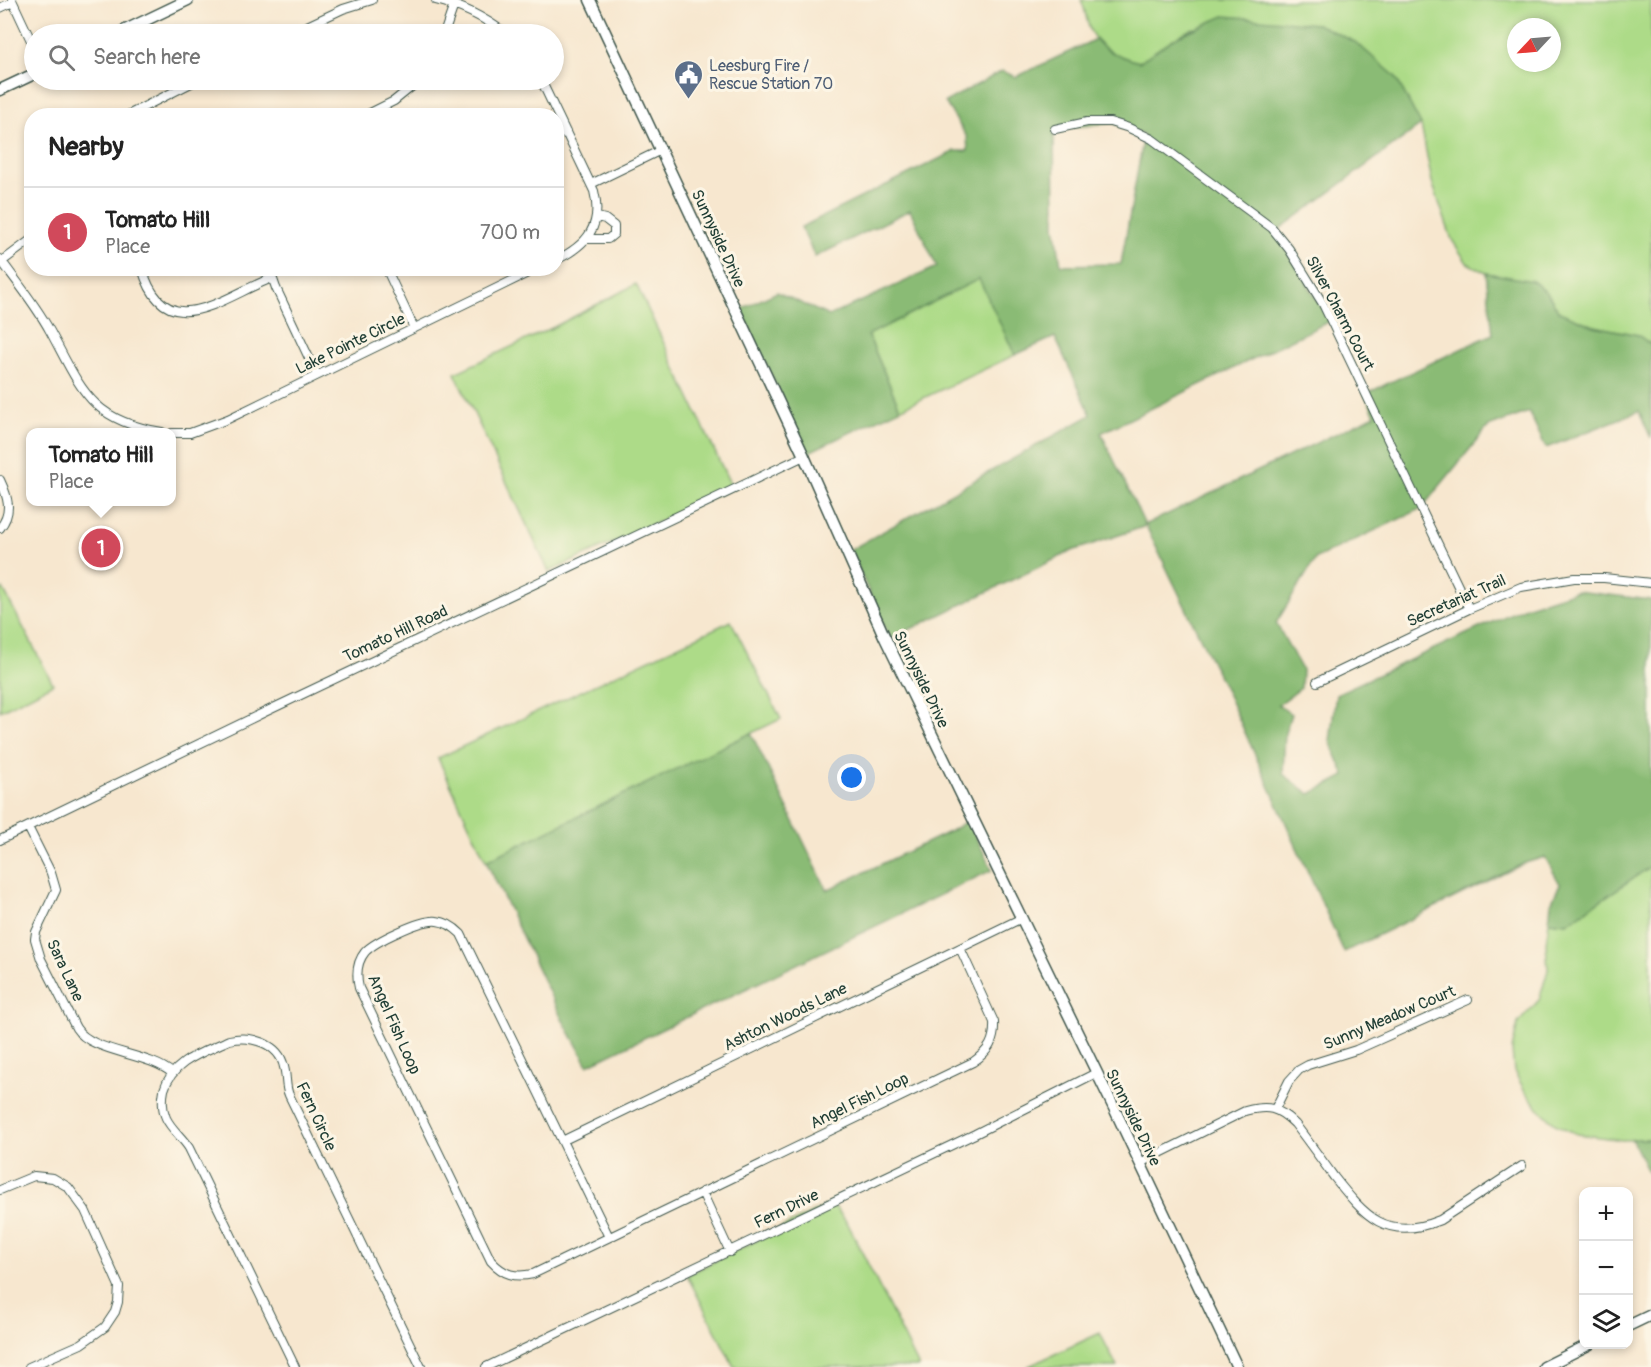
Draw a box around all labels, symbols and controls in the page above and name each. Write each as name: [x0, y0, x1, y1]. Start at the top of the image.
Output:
north arrow: [1507, 18, 1561, 72]
search box: [24, 24, 564, 90]
icon: search: [45, 41, 78, 74]
text: Search here: [93, 43, 200, 71]
place label: Leesburg Fire / Rescue Station 70: [709, 56, 833, 94]
public building icon: Leesburg Fire / Rescue Station 70: [672, 58, 704, 100]
text: Nearby: [48, 131, 124, 163]
street label: Sunnyside Drive: [687, 186, 749, 291]
text: Tomato Hill: [105, 206, 210, 234]
text: 1: [64, 220, 71, 245]
text: 700 m: [480, 220, 540, 245]
text: Place: [105, 234, 150, 259]
street label: Silver Charm Court: [1301, 253, 1379, 375]
street label: Lake Pointe Circle: [292, 309, 409, 379]
popup: [26, 428, 176, 506]
text: Tomato Hill: [48, 441, 154, 469]
text: Place: [48, 469, 94, 494]
pin: 1: [82, 526, 120, 570]
street label: Secretariat Trail: [1404, 570, 1509, 632]
street label: Tomato Hill Road: [340, 601, 451, 667]
street label: Sunnyside Drive: [889, 628, 953, 731]
your location: [837, 763, 866, 792]
street label: Sara Lane: [42, 936, 88, 1005]
street label: Angel Fish Loop: [363, 971, 425, 1077]
street label: Ashton Woods Lane: [721, 978, 850, 1055]
street label: Sunny Meadow Court: [1320, 981, 1459, 1055]
street label: Sunnyside Drive: [1101, 1066, 1165, 1169]
street label: Angel Fish Loop: [807, 1068, 912, 1133]
street label: Fern Circle: [291, 1079, 341, 1154]
street label: Fern Drive: [751, 1185, 822, 1233]
map controls: [1579, 1187, 1633, 1349]
button: +: [1579, 1187, 1633, 1241]
button: −: [1579, 1241, 1633, 1295]
button: layers: [1579, 1295, 1633, 1349]

